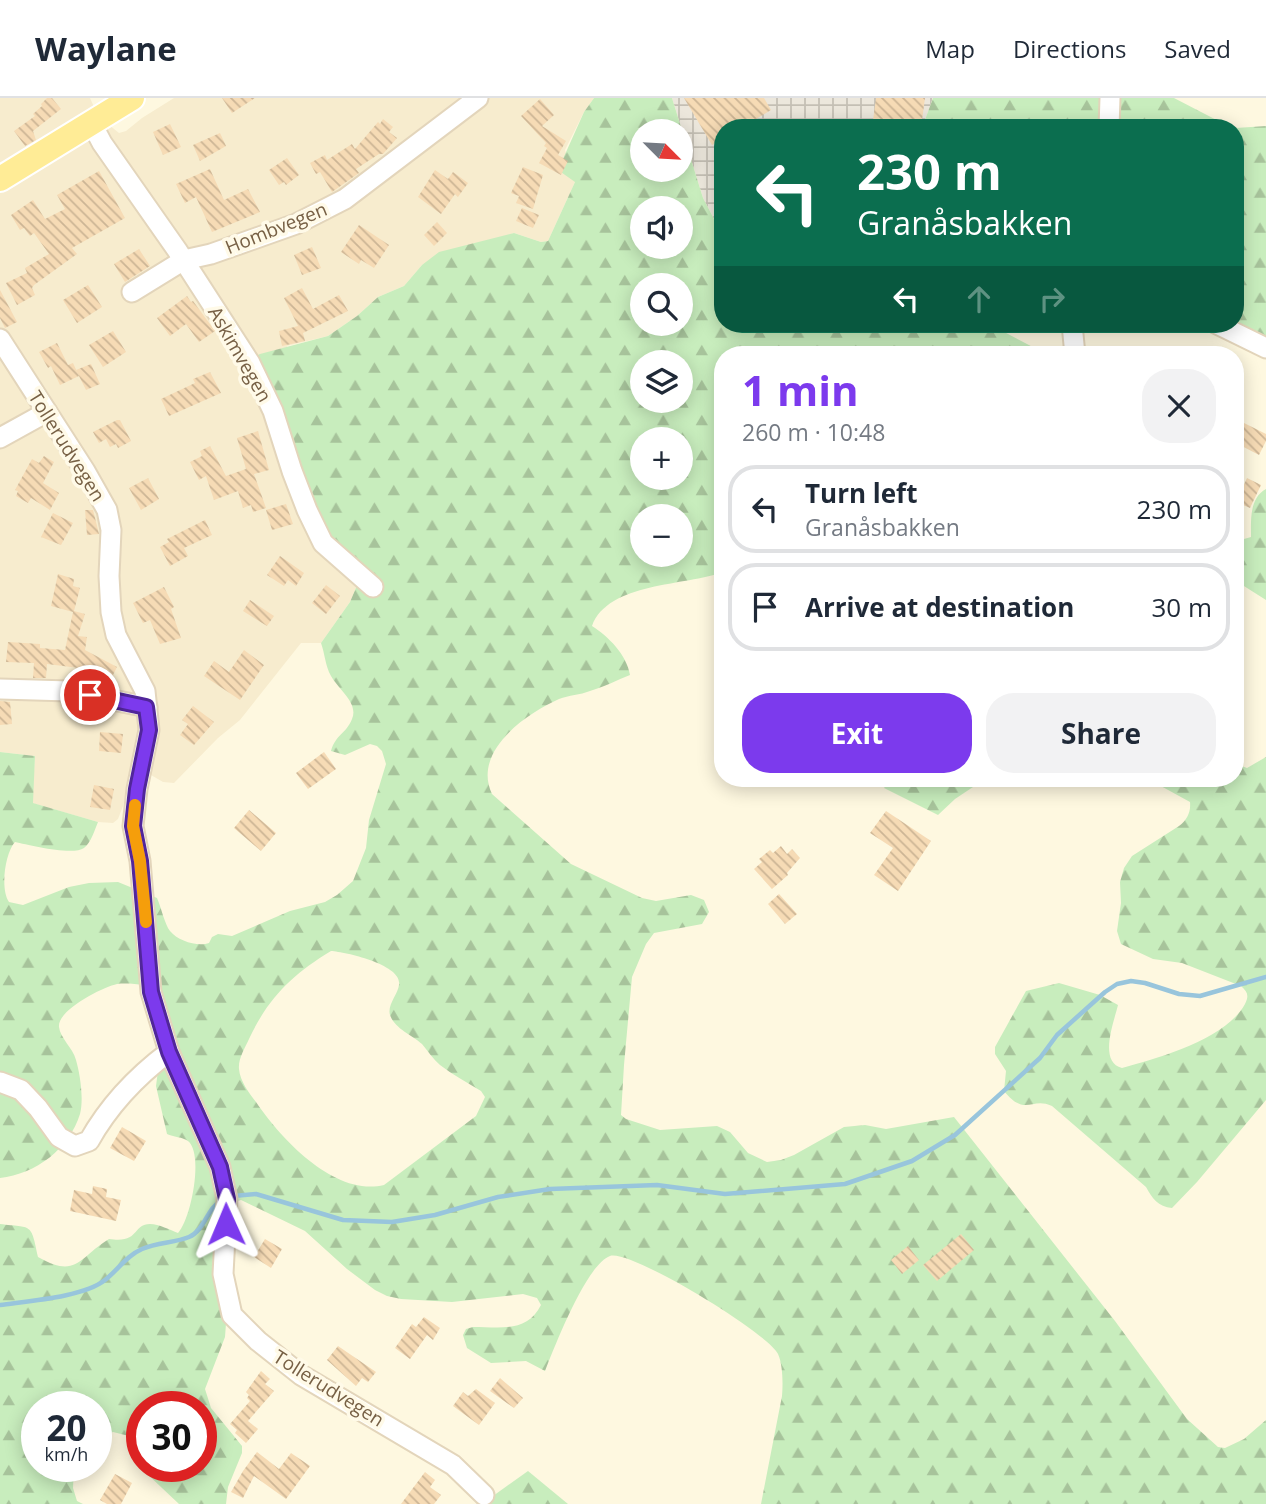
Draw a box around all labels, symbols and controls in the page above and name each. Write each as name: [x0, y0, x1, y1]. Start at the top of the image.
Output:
text: Waylane: [35, 26, 177, 71]
text: Map: [925, 32, 975, 65]
text: Directions: [1013, 32, 1126, 65]
text: Saved: [1164, 32, 1231, 65]
north arrow: [630, 119, 693, 182]
map controls: [630, 119, 693, 567]
text: 230 m: [857, 138, 1002, 204]
icon: left: [742, 147, 833, 238]
street label: Hombvegen: [221, 196, 331, 260]
button: sound: [630, 196, 693, 259]
text: Granåsbakken: [857, 201, 1072, 244]
button: search: [630, 273, 693, 336]
icon: left: [887, 280, 925, 318]
icon: ahead: [960, 280, 998, 318]
icon: right: [1033, 280, 1071, 318]
street label: Askimvegen: [202, 301, 278, 407]
button: layers: [630, 350, 693, 413]
text: 1 min: [742, 361, 859, 418]
button: close: [1142, 369, 1216, 443]
street label: Tollerudvegen: [23, 386, 111, 506]
text: 260 m · 10:48: [742, 416, 885, 448]
button: +: [630, 427, 693, 490]
text: Turn left: [805, 475, 917, 511]
icon: left: [746, 490, 784, 528]
text: 230 m: [1137, 491, 1212, 527]
button: −: [630, 504, 693, 567]
text: Granåsbakken: [805, 511, 960, 543]
icon: arrive: [746, 588, 784, 626]
text: Arrive at destination: [805, 589, 1074, 625]
text: 30 m: [1151, 589, 1212, 625]
pin: [60, 665, 120, 725]
icon: arrive: [71, 676, 109, 714]
button: Exit: [742, 693, 972, 773]
button: Share: [986, 693, 1216, 773]
position arrow: [189, 1187, 263, 1261]
street label: Tollerudvegen: [269, 1344, 389, 1432]
speed limit sign: 30: [126, 1391, 217, 1482]
text: 20: [46, 1404, 87, 1451]
text: km/h: [45, 1442, 88, 1466]

